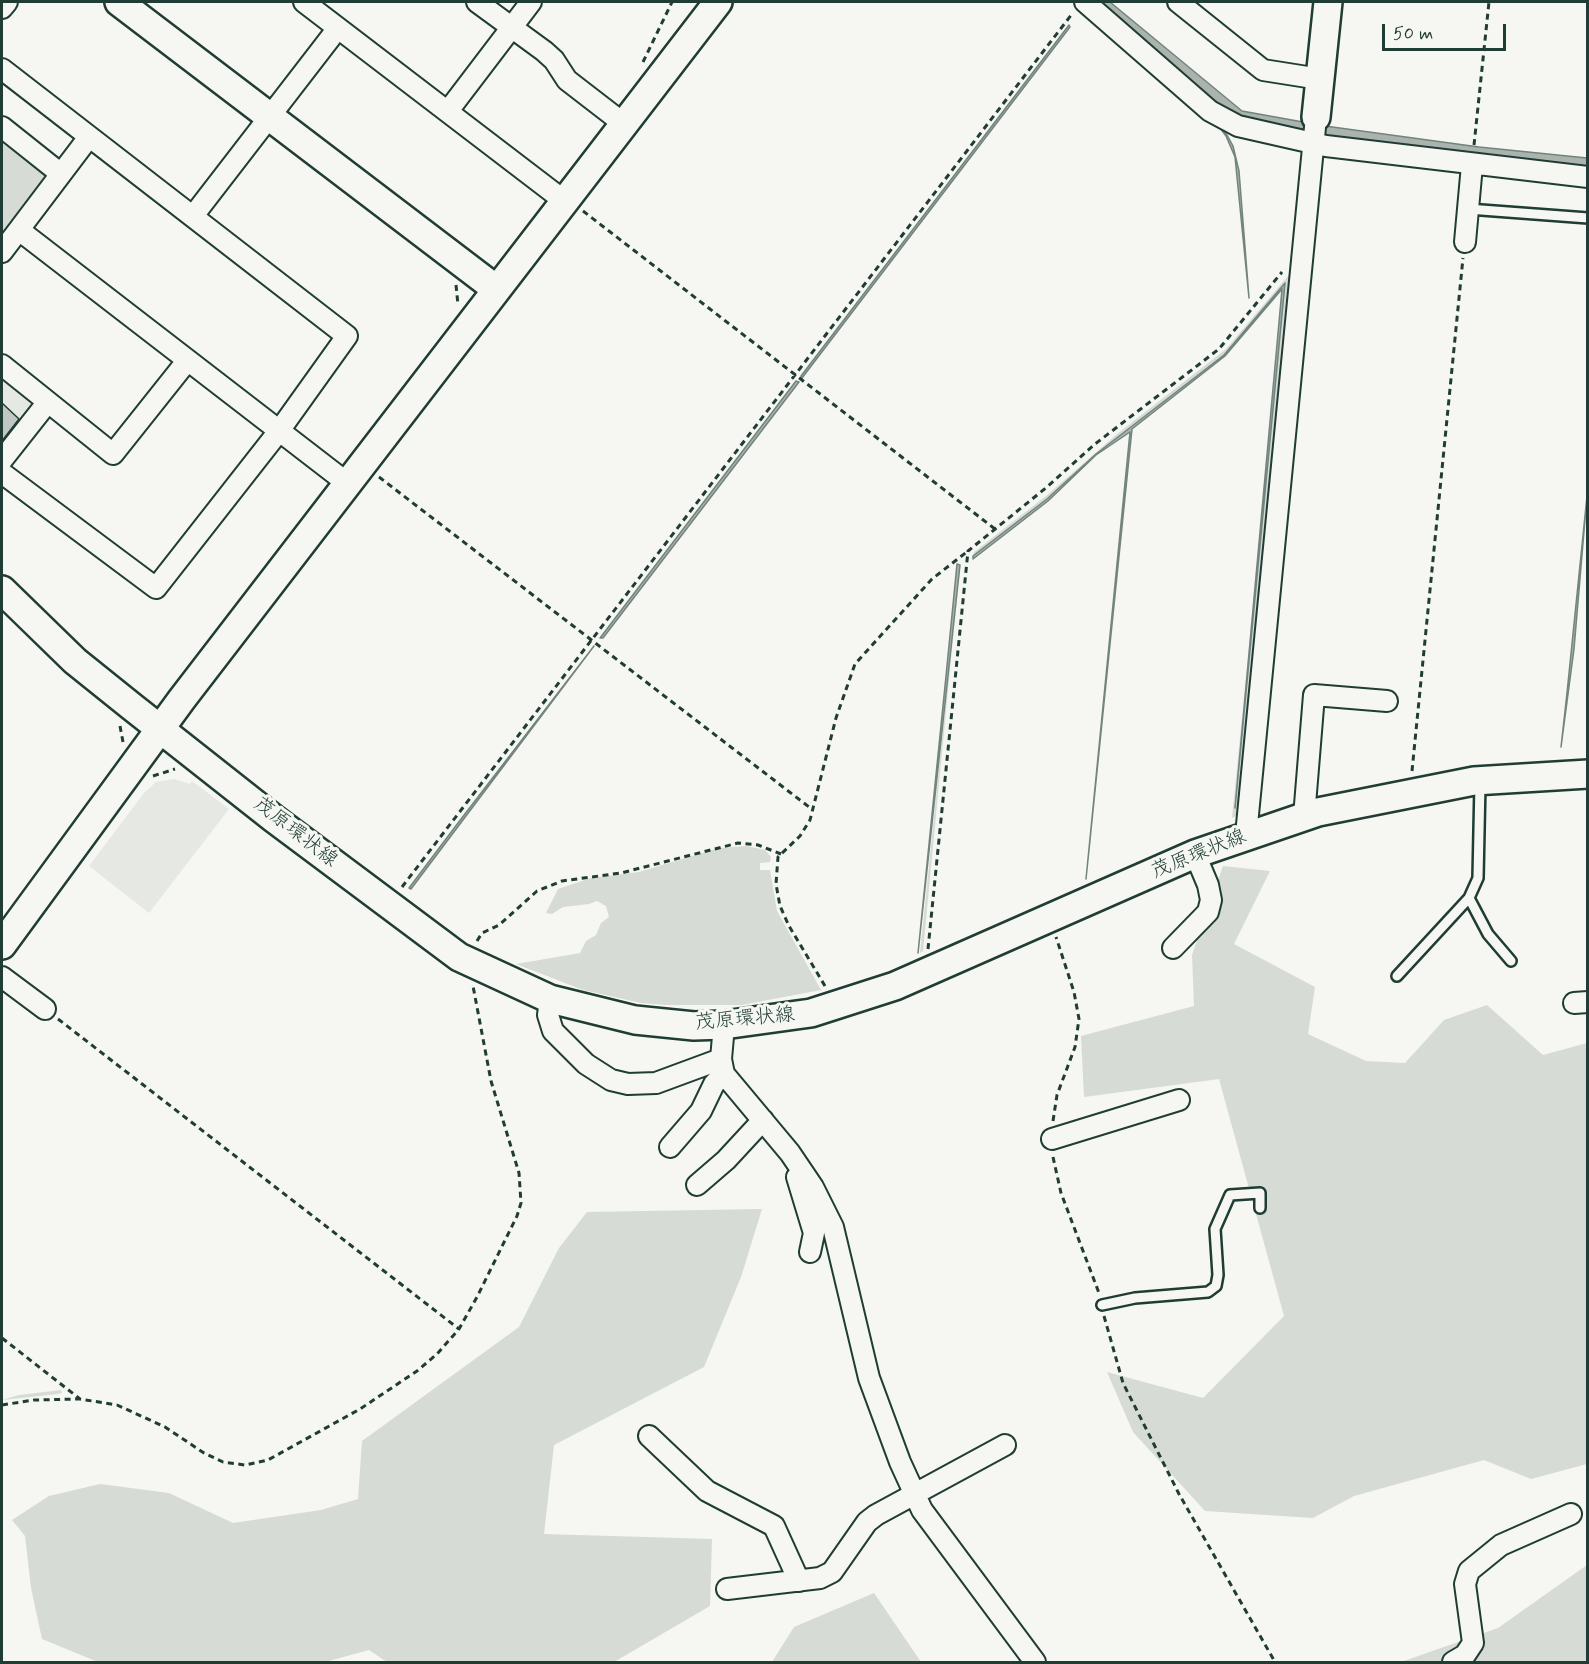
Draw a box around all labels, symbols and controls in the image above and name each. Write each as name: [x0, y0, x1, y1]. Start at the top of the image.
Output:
scale bar: [1385, 12, 1510, 50]
text: 50 m: [1393, 22, 1433, 46]
street label: 茂原環状線: [248, 793, 342, 873]
street label: 茂原環状線: [1148, 825, 1250, 885]
street label: 茂原環状線: [694, 1004, 796, 1036]

